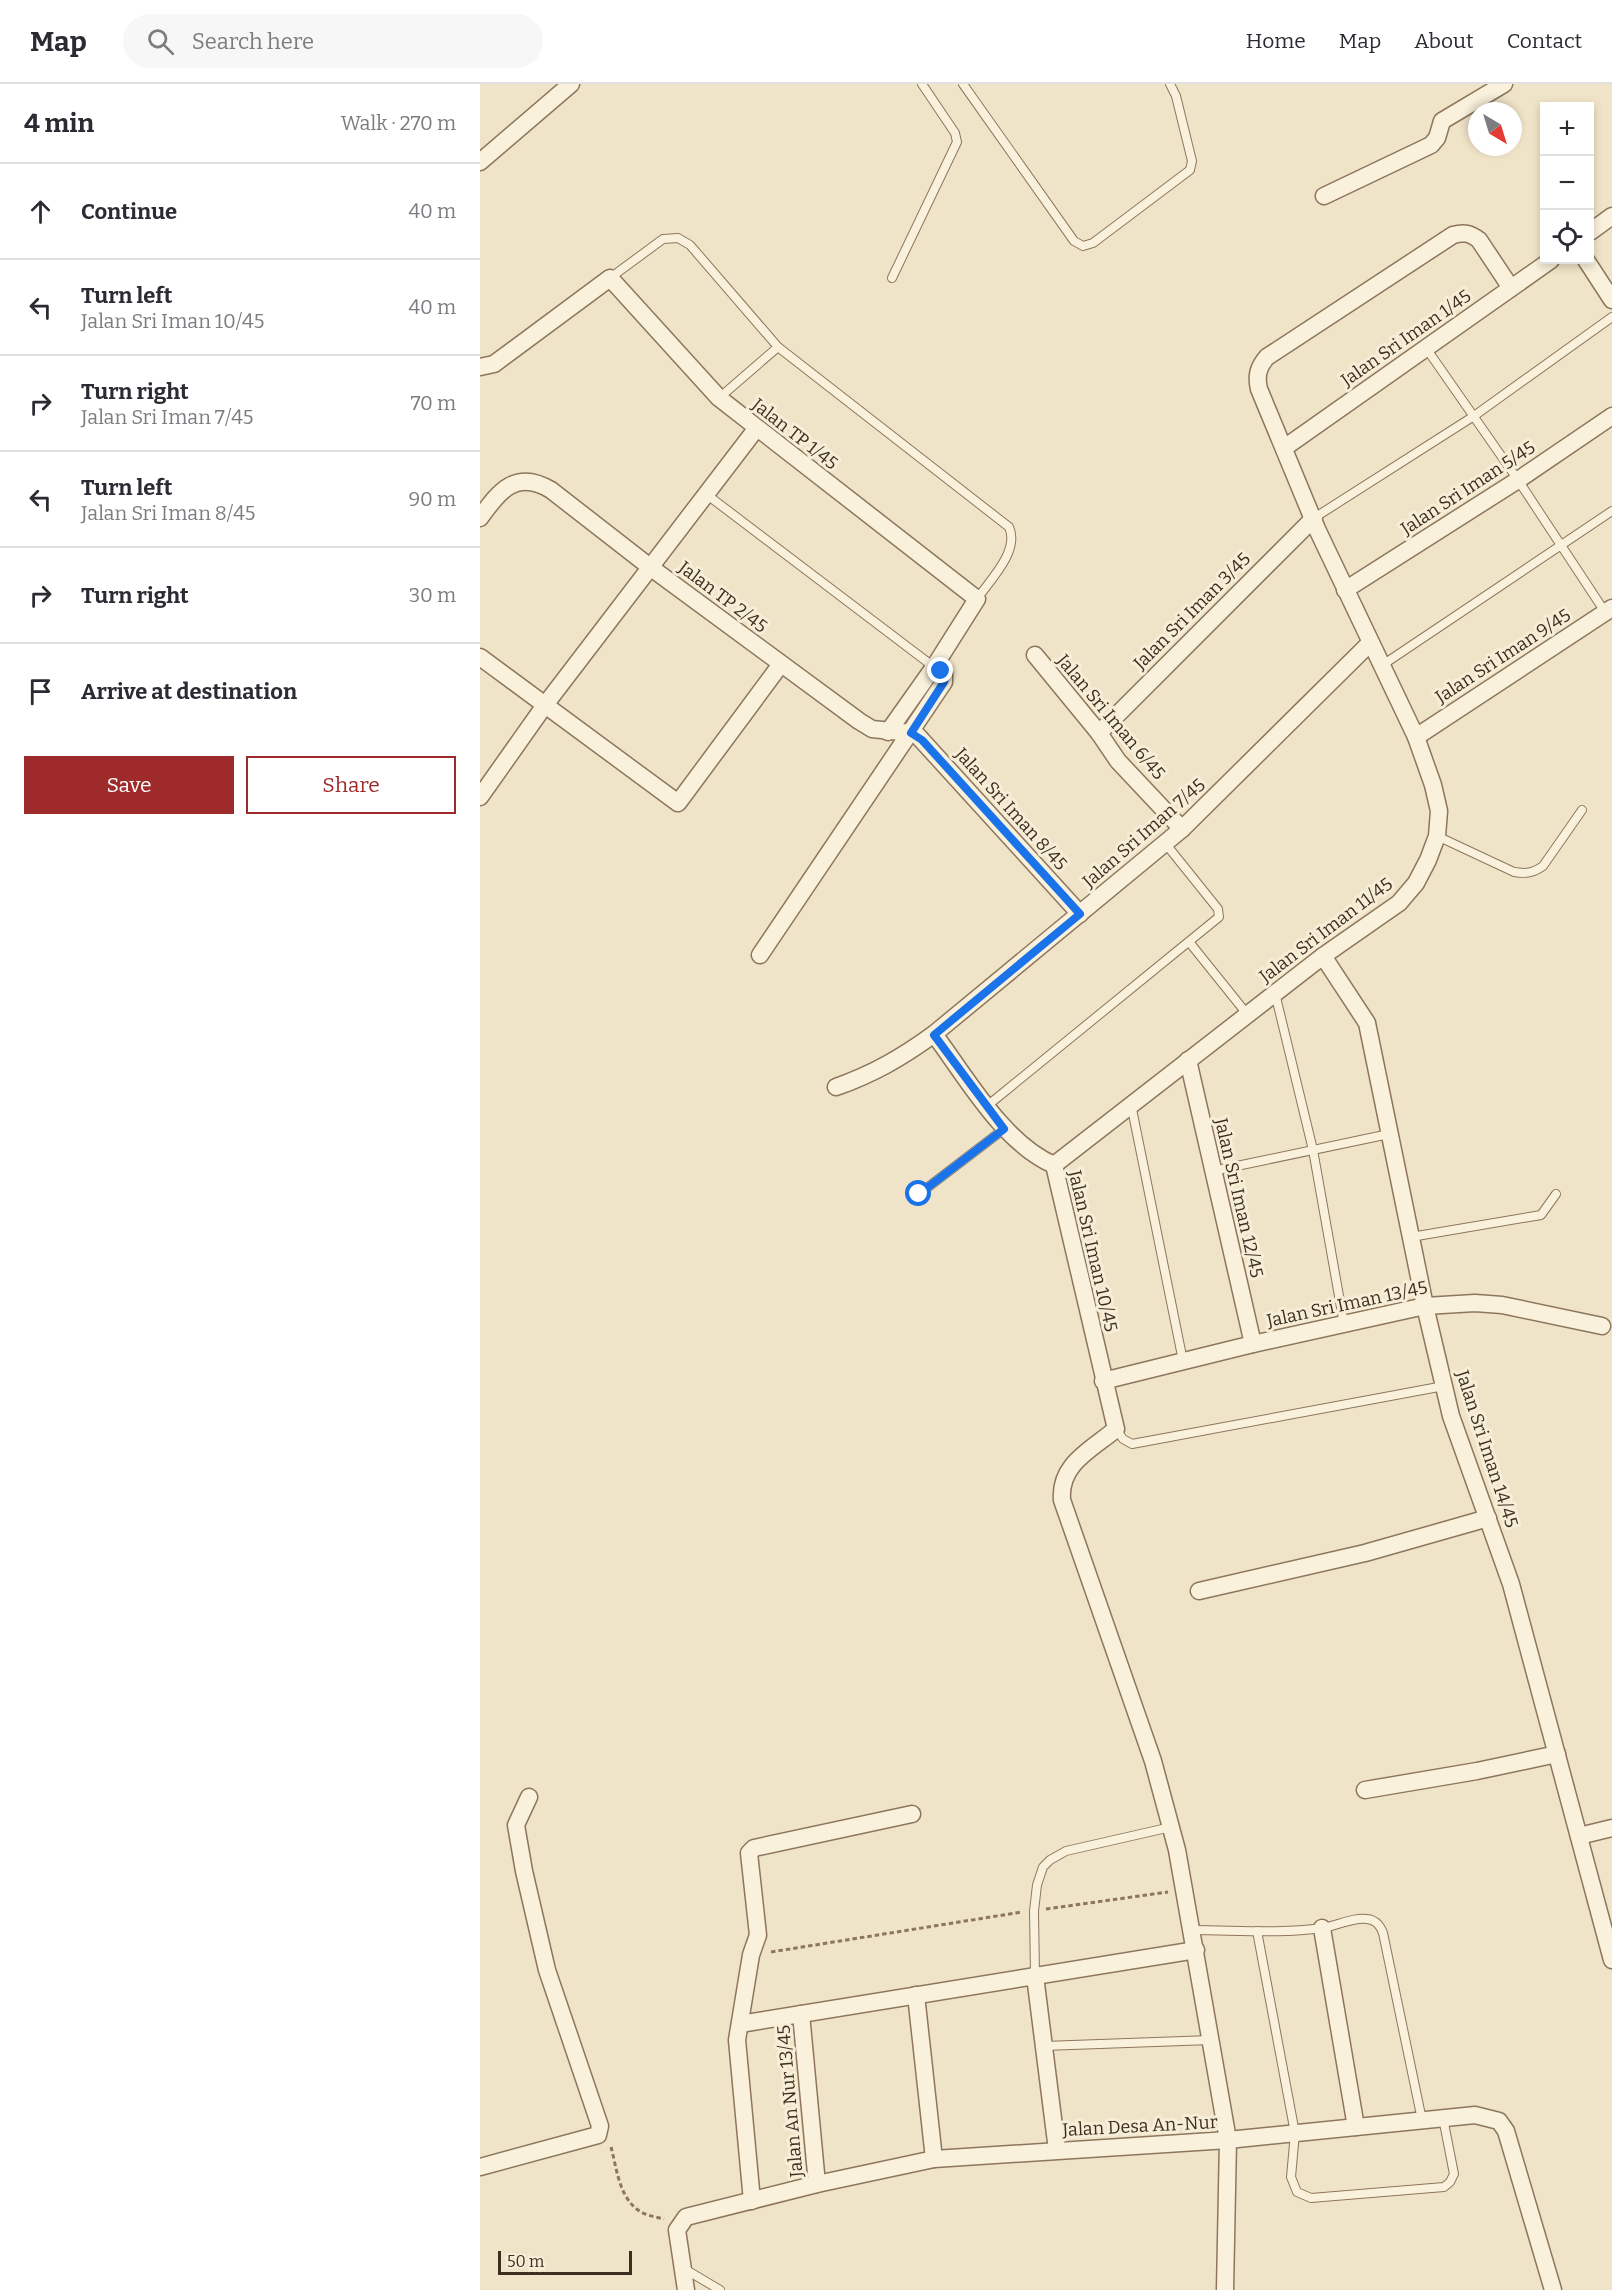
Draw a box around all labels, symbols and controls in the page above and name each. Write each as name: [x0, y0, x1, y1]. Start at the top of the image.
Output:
search box: [123, 14, 543, 68]
text: Map: [30, 25, 87, 58]
icon: search: [144, 25, 177, 58]
text: Search here: [192, 28, 314, 55]
text: Home: [1246, 28, 1306, 54]
text: Map: [1339, 28, 1381, 54]
text: About: [1414, 28, 1474, 54]
text: Contact: [1507, 28, 1582, 54]
north arrow: [1468, 102, 1522, 156]
map controls: [1540, 102, 1594, 264]
button: +: [1540, 102, 1594, 156]
text: 4 min: [24, 108, 94, 139]
text: Walk · 270 m: [341, 111, 456, 135]
button: −: [1540, 156, 1594, 210]
icon: ahead: [24, 195, 57, 228]
text: Continue: [81, 198, 177, 225]
text: 40 m: [408, 199, 456, 223]
button: locate: [1540, 210, 1594, 264]
text: Turn left: [81, 282, 173, 309]
street label: Jalan Sri Iman 1/45: [1336, 285, 1475, 392]
icon: left: [24, 291, 57, 324]
text: 40 m: [408, 295, 456, 319]
text: Jalan Sri Iman 10/45: [81, 309, 264, 333]
text: Turn right: [81, 378, 189, 405]
icon: right: [24, 387, 57, 420]
text: 70 m: [410, 391, 456, 415]
street label: Jalan TP 1/45: [747, 393, 842, 474]
text: Jalan Sri Iman 7/45: [81, 405, 254, 429]
street label: Jalan Sri Iman 5/45: [1396, 436, 1539, 540]
text: Turn left: [81, 474, 173, 501]
icon: left: [24, 483, 57, 516]
text: 90 m: [408, 487, 456, 511]
text: Jalan Sri Iman 8/45: [81, 501, 256, 525]
street label: Jalan Sri Iman 3/45: [1128, 548, 1255, 675]
street label: Jalan TP 2/45: [674, 556, 772, 637]
icon: right: [24, 579, 57, 612]
text: Turn right: [81, 582, 189, 609]
text: 30 m: [409, 583, 456, 607]
street label: Jalan Sri Iman 9/45: [1430, 604, 1575, 708]
street label: Jalan Sri Iman 6/45: [1052, 649, 1170, 784]
route end: [927, 657, 953, 683]
icon: arrive: [24, 675, 57, 708]
text: Arrive at destination: [81, 678, 297, 705]
street label: Jalan Sri Iman 8/45: [950, 743, 1072, 875]
button: Save: [24, 756, 234, 814]
button: Share: [246, 756, 456, 814]
street label: Jalan Sri Iman 7/45: [1077, 774, 1210, 893]
street label: Jalan Sri Iman 11/45: [1254, 873, 1397, 988]
street label: Jalan Sri Iman 12/45: [1210, 1115, 1268, 1280]
street label: Jalan Sri Iman 10/45: [1063, 1167, 1122, 1334]
route start: [905, 1180, 931, 1206]
street label: Jalan Sri Iman 13/45: [1264, 1276, 1429, 1332]
street label: Jalan Sri Iman 14/45: [1451, 1367, 1523, 1530]
street label: Jalan An Nur 13/45: [772, 2024, 808, 2179]
street label: Jalan Desa An-Nur: [1061, 2111, 1218, 2141]
scale bar: [498, 2248, 632, 2276]
text: 50 m: [507, 2252, 544, 2271]

